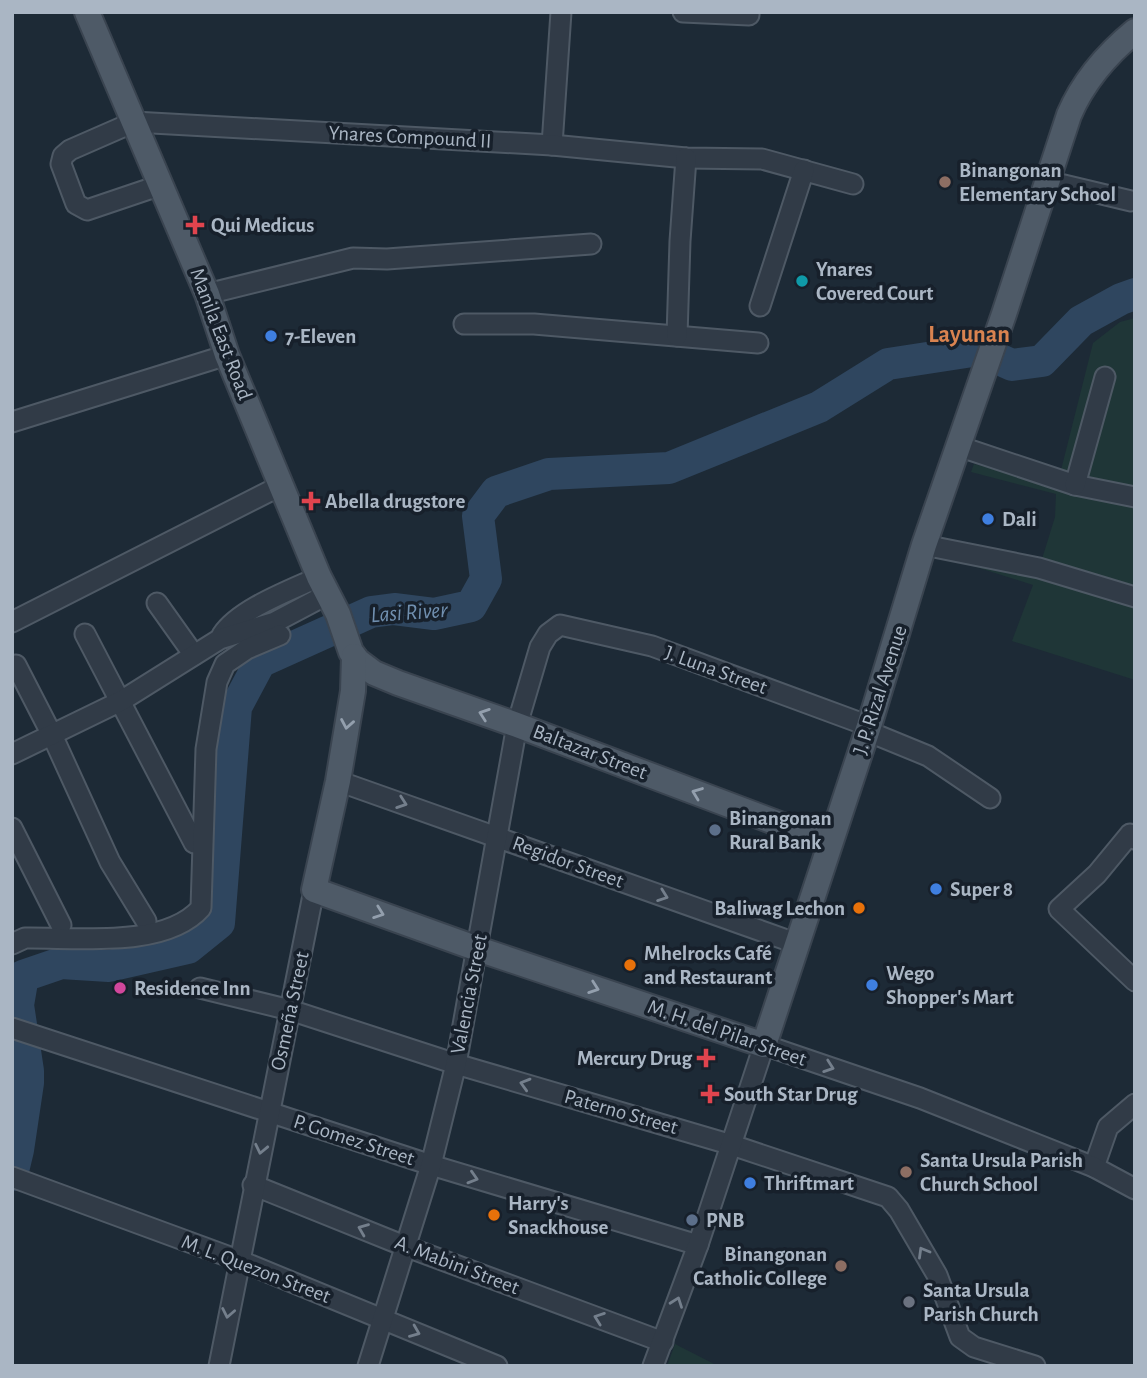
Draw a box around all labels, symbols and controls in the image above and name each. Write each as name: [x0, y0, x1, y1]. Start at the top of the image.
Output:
street label: Ynares Compound II: [328, 122, 492, 152]
place label: Binangonan Elementary School: [959, 160, 1116, 205]
marker: Binangonan Elementary School: [937, 174, 953, 190]
marker: Qui Medicus: [185, 215, 205, 235]
place label: Qui Medicus: [211, 215, 314, 237]
place label: Ynares Covered Court: [816, 259, 933, 304]
street label: Manila East Road: [186, 265, 256, 403]
marker: Ynares Covered Court: [794, 273, 810, 289]
district label: Layunan: [928, 323, 1010, 347]
place label: 7-Eleven: [285, 326, 356, 347]
marker: 7-Eleven: [263, 328, 279, 344]
place label: Abella drugstore: [325, 491, 465, 512]
marker: Abella drugstore: [303, 493, 319, 509]
place label: Dali: [1002, 509, 1037, 530]
marker: Dali: [980, 511, 996, 527]
water label: Lasi River: [370, 599, 449, 627]
street label: J. P. Rizal Avenue: [849, 623, 911, 757]
street label: J. Luna Street: [662, 642, 770, 698]
one-way arrow: [478, 708, 490, 722]
one-way arrow: [340, 718, 355, 730]
street label: Baltazar Street: [530, 721, 650, 783]
one-way arrow: [692, 787, 704, 801]
one-way arrow: [396, 795, 408, 809]
place label: Binangonan Rural Bank: [729, 808, 832, 853]
marker: Binangonan Rural Bank: [707, 822, 723, 838]
street label: Regidor Street: [510, 832, 627, 892]
place label: Super 8: [950, 879, 1013, 900]
marker: Super 8: [928, 881, 944, 897]
one-way arrow: [656, 887, 668, 901]
place label: Baliwag Lechon: [714, 898, 845, 919]
marker: Baliwag Lechon: [851, 900, 867, 916]
one-way arrow: [372, 905, 384, 919]
street label: Valencia Street: [447, 932, 491, 1056]
place label: Mhelrocks Café and Restaurant: [644, 943, 772, 988]
street label: Osmeña Street: [267, 949, 313, 1072]
marker: Mhelrocks Café and Restaurant: [622, 957, 638, 973]
place label: Wego Shopper's Mart: [886, 963, 1014, 1008]
marker: Wego Shopper's Mart: [864, 977, 880, 993]
place label: Residence Inn: [134, 978, 251, 999]
marker: Residence Inn: [112, 980, 128, 996]
one-way arrow: [587, 980, 599, 994]
street label: M. H. del Pilar Street: [645, 996, 809, 1070]
place label: Mercury Drug: [577, 1048, 692, 1069]
marker: Mercury Drug: [698, 1050, 714, 1066]
one-way arrow: [822, 1059, 835, 1073]
one-way arrow: [520, 1078, 532, 1093]
place label: South Star Drug: [724, 1084, 858, 1105]
street label: Paterno Street: [562, 1086, 680, 1138]
marker: South Star Drug: [702, 1086, 718, 1102]
street label: P. Gomez Street: [291, 1111, 417, 1169]
one-way arrow: [254, 1143, 269, 1155]
place label: Santa Ursula Parish Church School: [920, 1150, 1083, 1195]
marker: Santa Ursula Parish Church School: [898, 1164, 914, 1180]
one-way arrow: [467, 1169, 479, 1184]
place label: Thriftmart: [764, 1173, 854, 1194]
marker: Thriftmart: [742, 1175, 758, 1191]
place label: Harry's Snackhouse: [508, 1193, 608, 1238]
marker: Harry's Snackhouse: [486, 1207, 502, 1223]
place label: PNB: [706, 1210, 744, 1231]
marker: PNB: [684, 1212, 700, 1228]
one-way arrow: [358, 1223, 370, 1237]
street label: M. L. Quezon Street: [179, 1231, 334, 1307]
street label: A. Mabini Street: [392, 1232, 522, 1298]
place label: Binangonan Catholic College: [693, 1244, 827, 1289]
one-way arrow: [918, 1247, 931, 1259]
marker: Binangonan Catholic College: [833, 1258, 849, 1274]
place label: Santa Ursula Parish Church: [923, 1280, 1039, 1325]
marker: Santa Ursula Parish Church: [901, 1294, 917, 1310]
one-way arrow: [669, 1296, 683, 1308]
one-way arrow: [221, 1307, 236, 1319]
one-way arrow: [593, 1312, 605, 1326]
one-way arrow: [408, 1324, 420, 1338]

